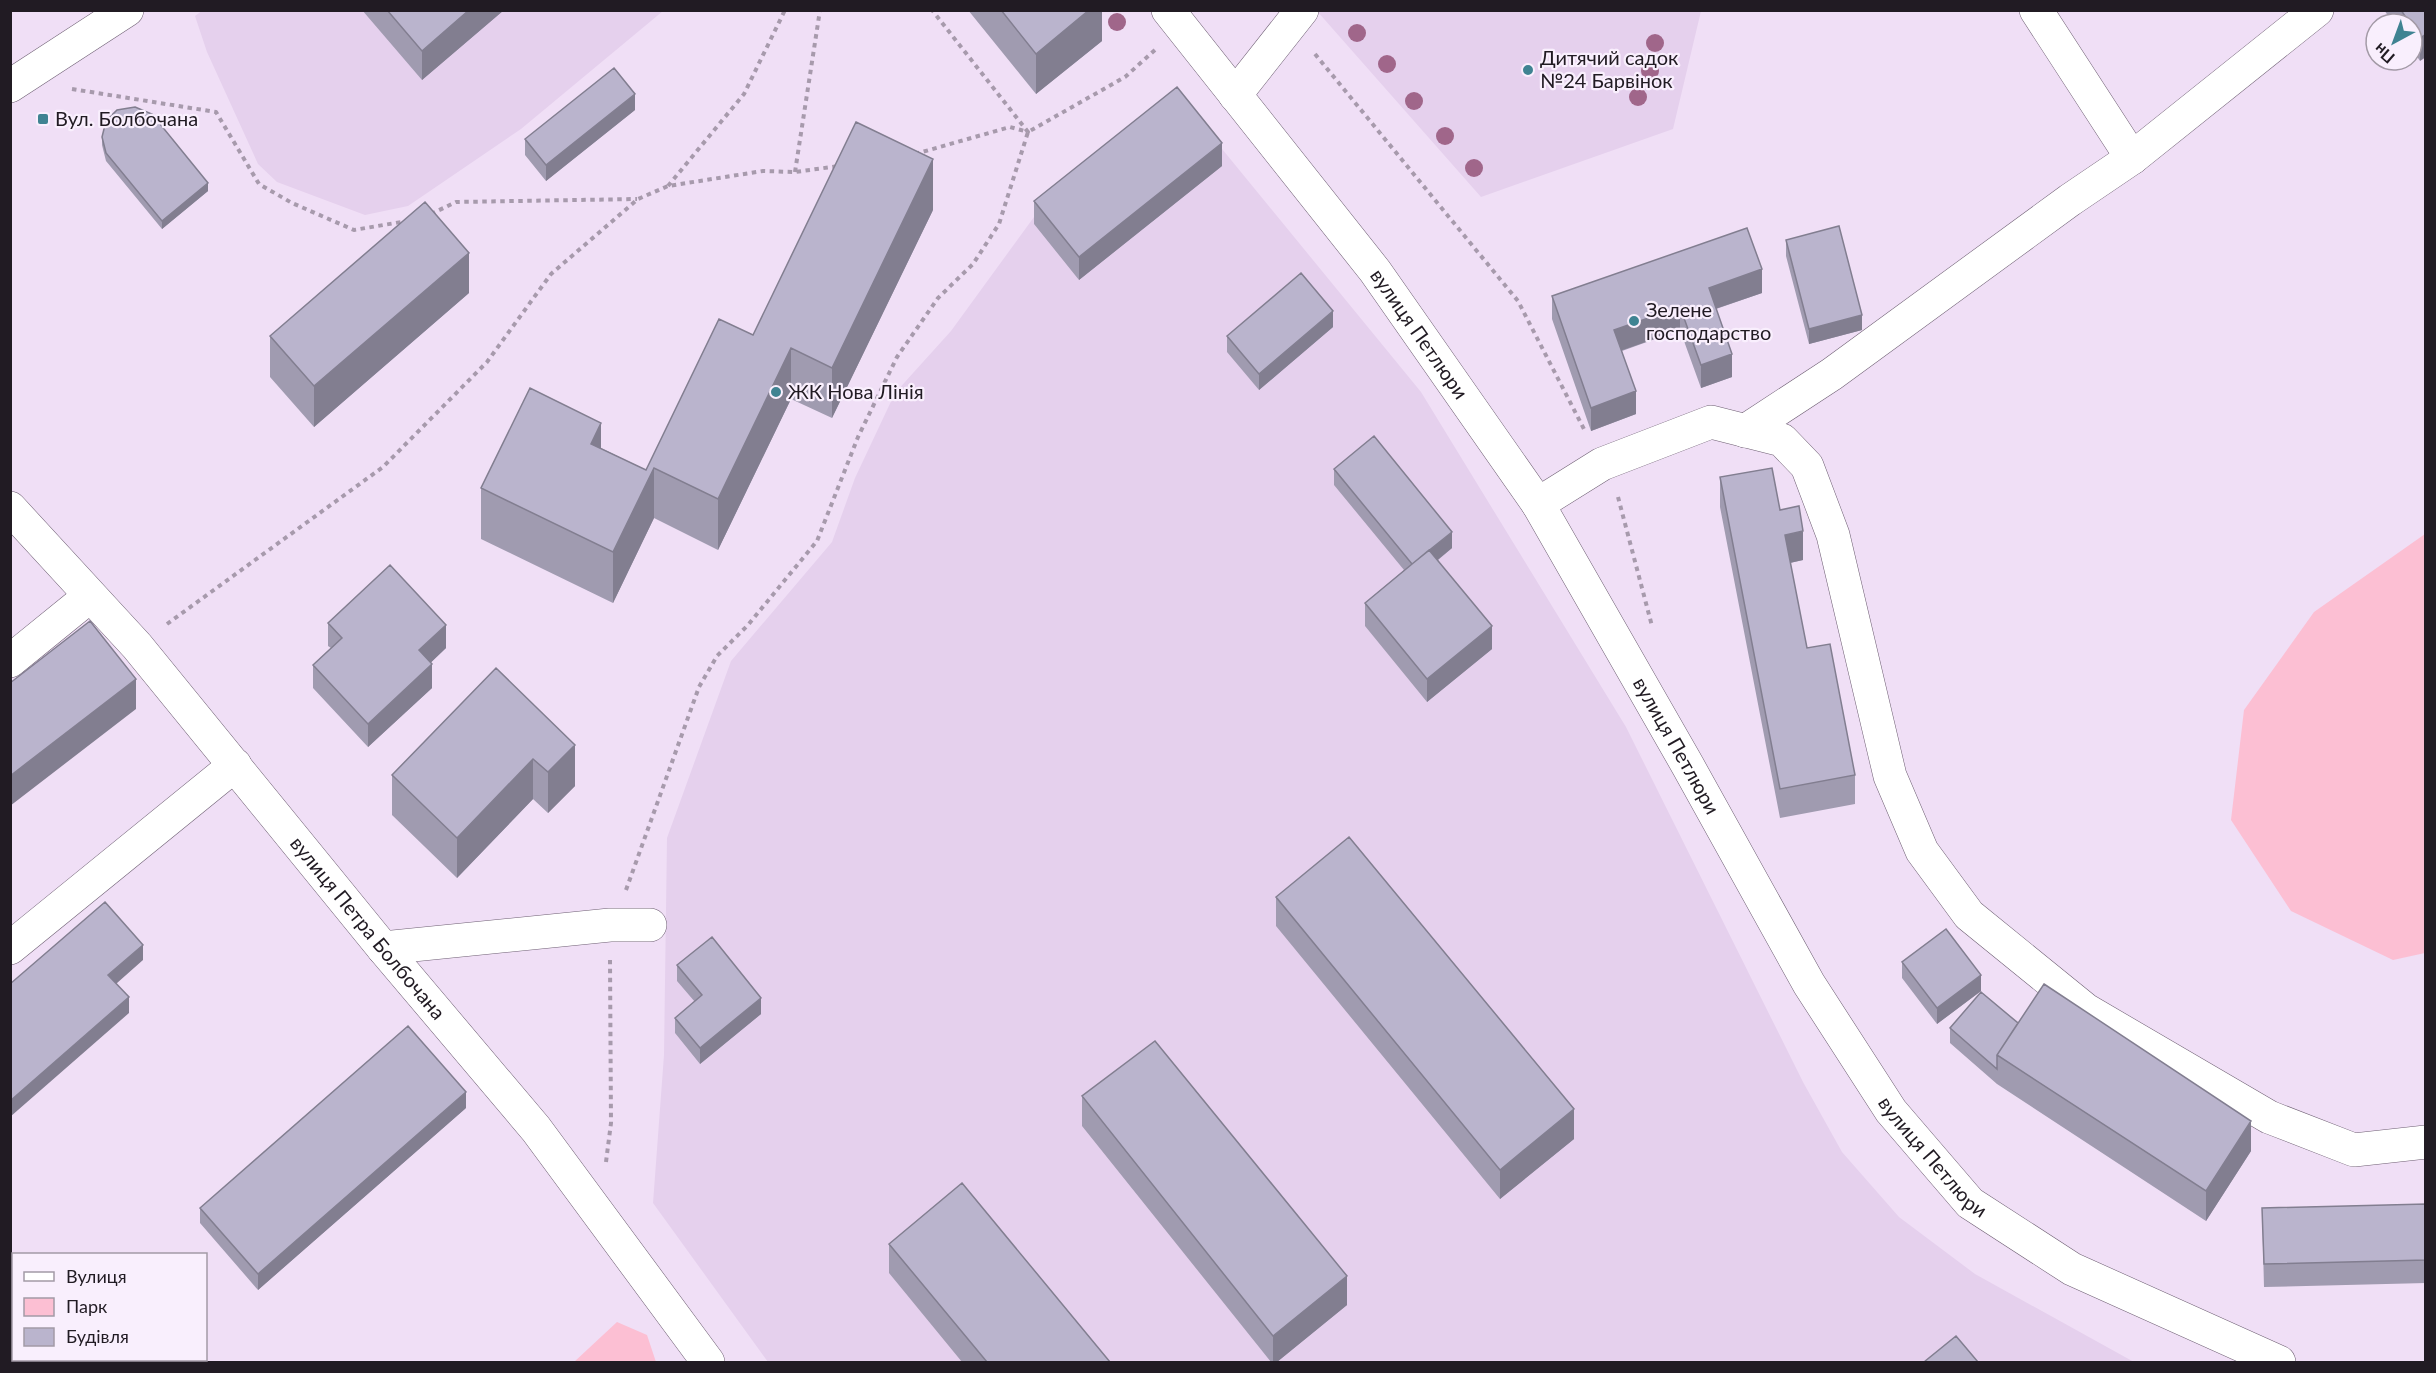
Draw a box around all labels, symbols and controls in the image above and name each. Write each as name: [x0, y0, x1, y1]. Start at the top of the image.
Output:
north arrow: [2364, 12, 2424, 72]
text: Пн: [2370, 40, 2398, 68]
place label: Дитячий садок №24 Барвінок: [1540, 45, 1679, 92]
marker: Дитячий садок №24 Барвінок: [1521, 63, 1535, 77]
place label: Вул. Болбочана: [55, 106, 198, 130]
marker: Вул. Болбочана: [36, 112, 50, 126]
street label: вулиця Петлюри: [1366, 264, 1474, 403]
place label: Зелене господарство: [1646, 297, 1771, 344]
marker: Зелене господарство: [1627, 314, 1641, 328]
place label: ЖК Нова Лінія: [788, 379, 924, 403]
marker: ЖК Нова Лінія: [769, 385, 783, 399]
street label: вулиця Петлюри: [1629, 673, 1725, 818]
street label: вулиця Петра Болбочана: [286, 831, 451, 1024]
street label: вулиця Петлюри: [1874, 1092, 1992, 1222]
legend: [12, 1253, 207, 1361]
text: Вулиця: [66, 1265, 127, 1287]
text: Парк: [66, 1295, 108, 1317]
text: Будівля: [66, 1325, 129, 1347]

